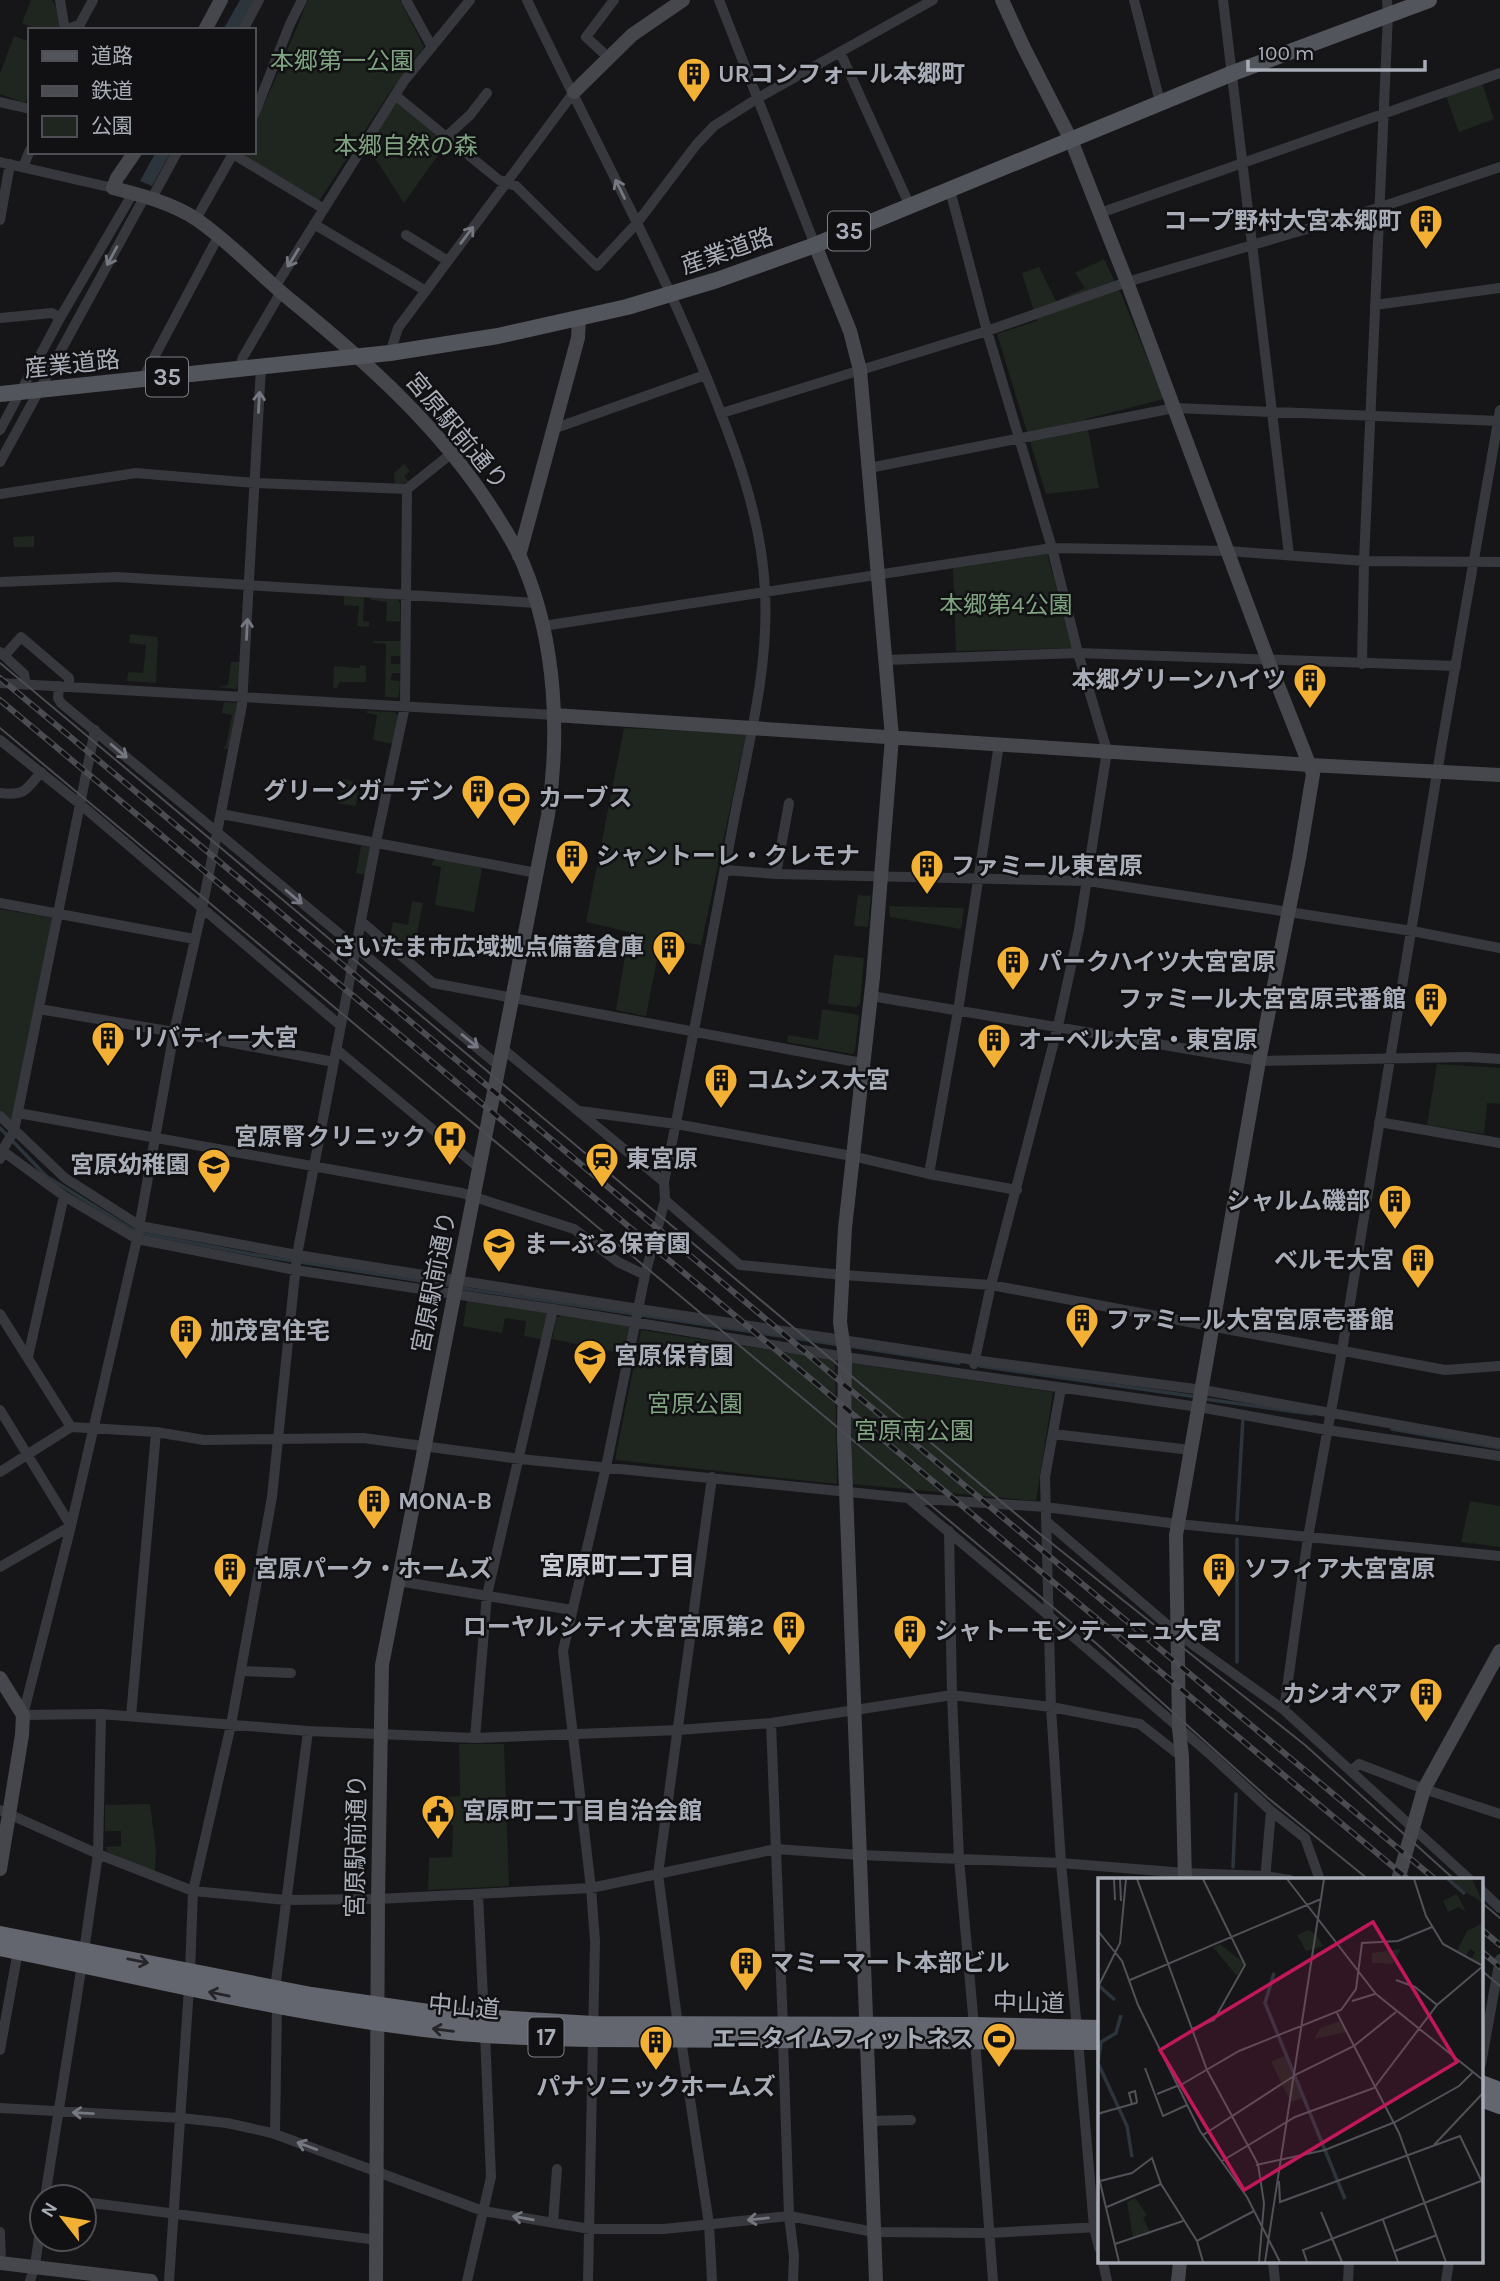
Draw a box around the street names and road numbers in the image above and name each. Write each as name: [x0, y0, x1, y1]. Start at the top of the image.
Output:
road number: 35: [828, 212, 870, 250]
street label: 産業道路: [677, 222, 777, 280]
street label: 産業道路: [23, 345, 121, 383]
road number: 35: [146, 358, 188, 396]
street label: 宮原駅前通り: [400, 367, 514, 495]
street label: 宮原駅前通り: [407, 1209, 461, 1355]
street label: 宮原駅前通り: [341, 1774, 371, 1918]
street label: 中山道: [993, 1988, 1065, 2018]
street label: 中山道: [427, 1990, 501, 2024]
road number: 17: [528, 2018, 564, 2056]

